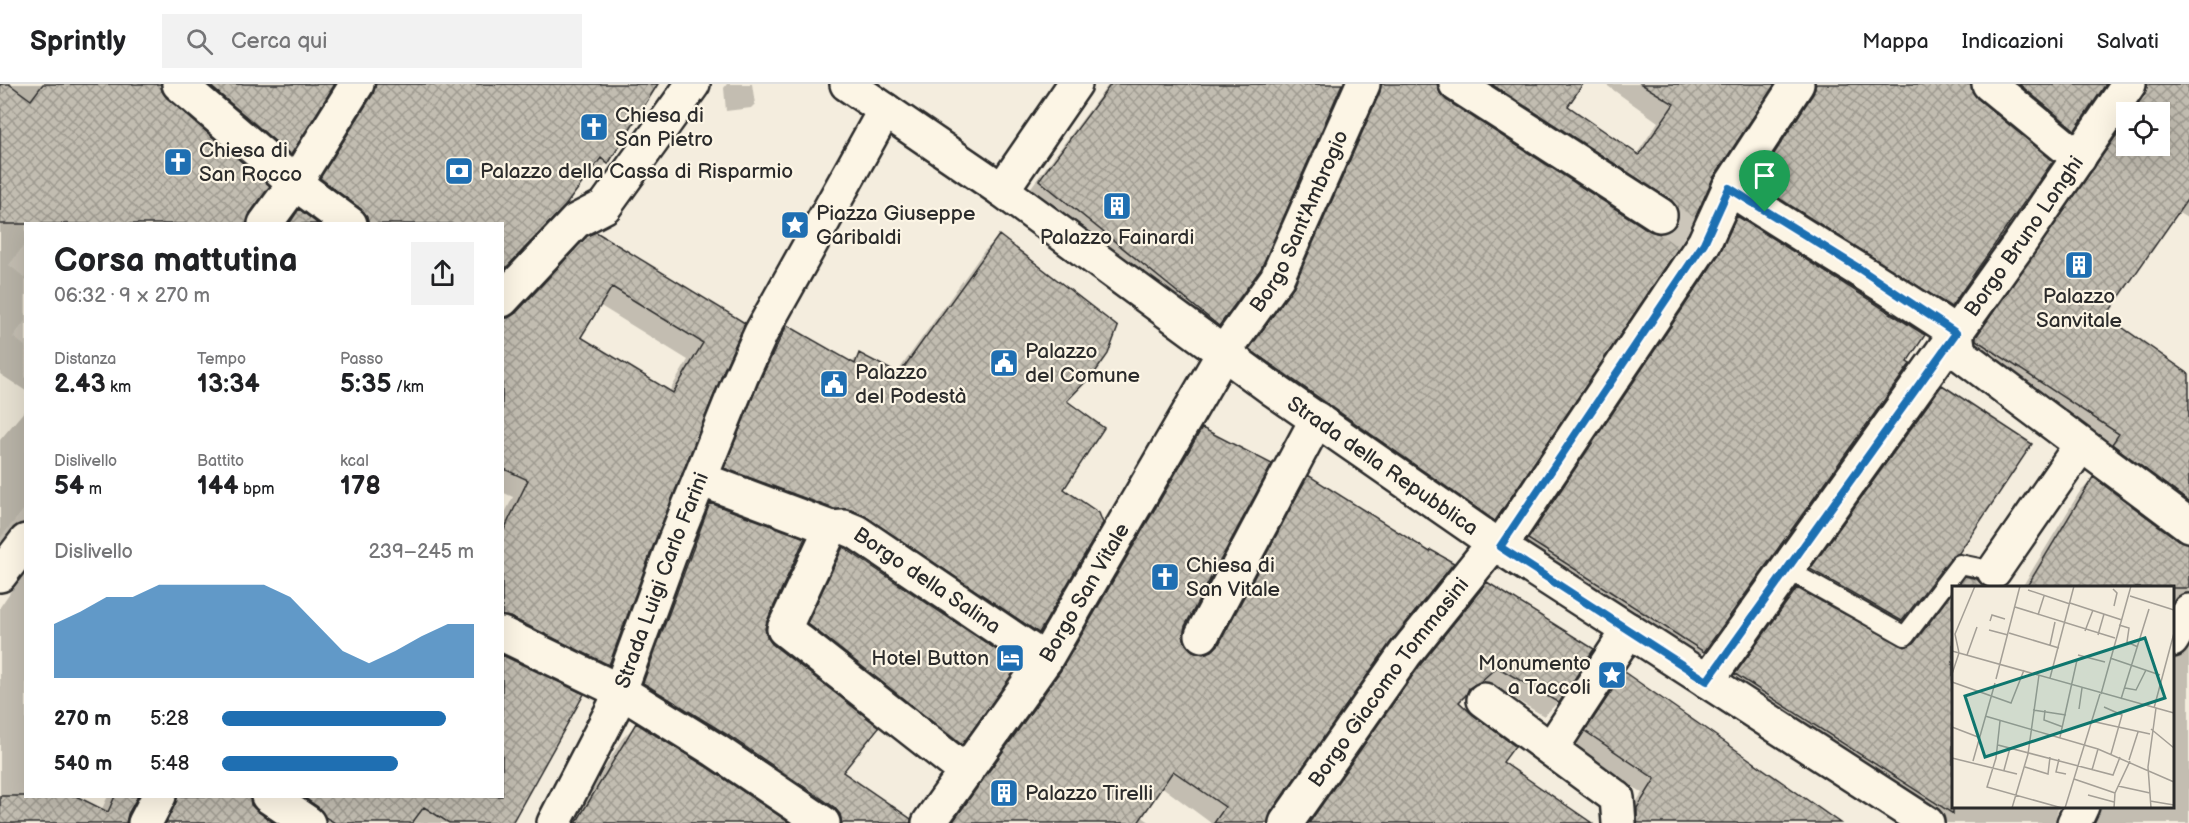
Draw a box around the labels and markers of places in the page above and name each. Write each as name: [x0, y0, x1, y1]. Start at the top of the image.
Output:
place label: Chiesa di San Pietro: [615, 103, 713, 152]
church icon: Chiesa di San Pietro: [578, 111, 610, 143]
place label: Chiesa di San Rocco: [199, 138, 302, 187]
church icon: Chiesa di San Rocco: [162, 146, 194, 178]
pin: [1739, 150, 1790, 212]
bank icon: Palazzo della Cassa di Risparmio: [443, 155, 475, 187]
place label: Palazzo della Cassa di Risparmio: [480, 159, 793, 184]
building icon: Palazzo Fainardi: [1101, 190, 1133, 222]
place label: Piazza Giuseppe Garibaldi: [816, 201, 975, 250]
place icon: Piazza Giuseppe Garibaldi: [779, 209, 811, 241]
place label: Palazzo Fainardi: [1040, 225, 1194, 250]
building icon: Palazzo Sanvitale: [2063, 249, 2095, 281]
place label: Palazzo Sanvitale: [2036, 284, 2122, 333]
place label: Palazzo del Comune: [1025, 339, 1140, 388]
public building icon: Palazzo del Comune: [988, 347, 1020, 379]
place label: Palazzo del Podestà: [855, 360, 967, 409]
public building icon: Palazzo del Podestà: [818, 368, 850, 400]
place label: Chiesa di San Vitale: [1186, 553, 1280, 602]
church icon: Chiesa di San Vitale: [1149, 561, 1181, 593]
hotel icon: Hotel Button: [994, 642, 1026, 674]
place label: Hotel Button: [871, 646, 989, 671]
place label: Monumento a Taccoli: [1478, 651, 1591, 700]
place icon: Monumento a Taccoli: [1596, 659, 1628, 691]
building icon: Palazzo Tirelli: [988, 777, 1020, 809]
place label: Palazzo Tirelli: [1025, 781, 1153, 806]

